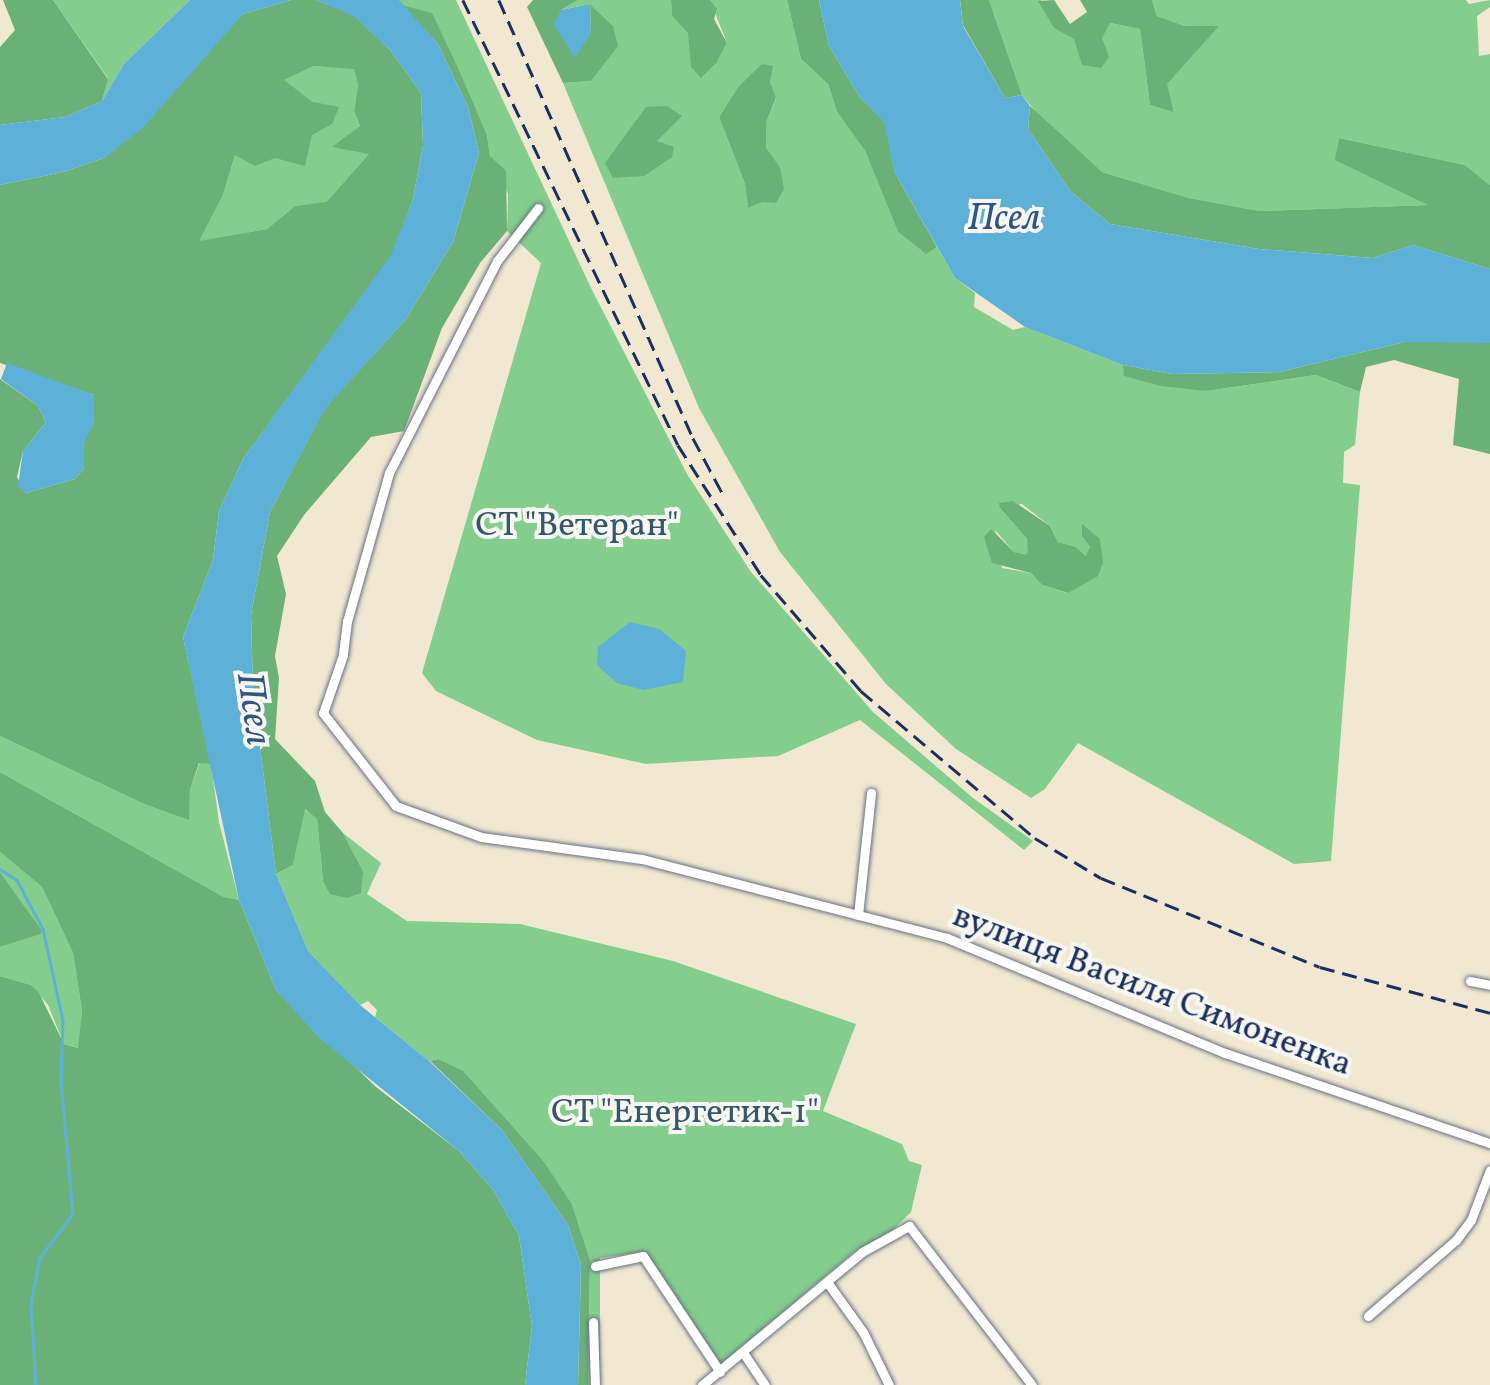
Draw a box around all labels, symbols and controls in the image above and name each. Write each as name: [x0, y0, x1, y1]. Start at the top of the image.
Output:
water label: Псел: [968, 197, 1040, 243]
park label: СТ "Ветеран": [475, 505, 679, 547]
water label: Псел: [224, 670, 280, 748]
street label: вулиця Василя Симоненка: [946, 895, 1358, 1087]
park label: СТ "Енергетик-1": [550, 1092, 820, 1134]

